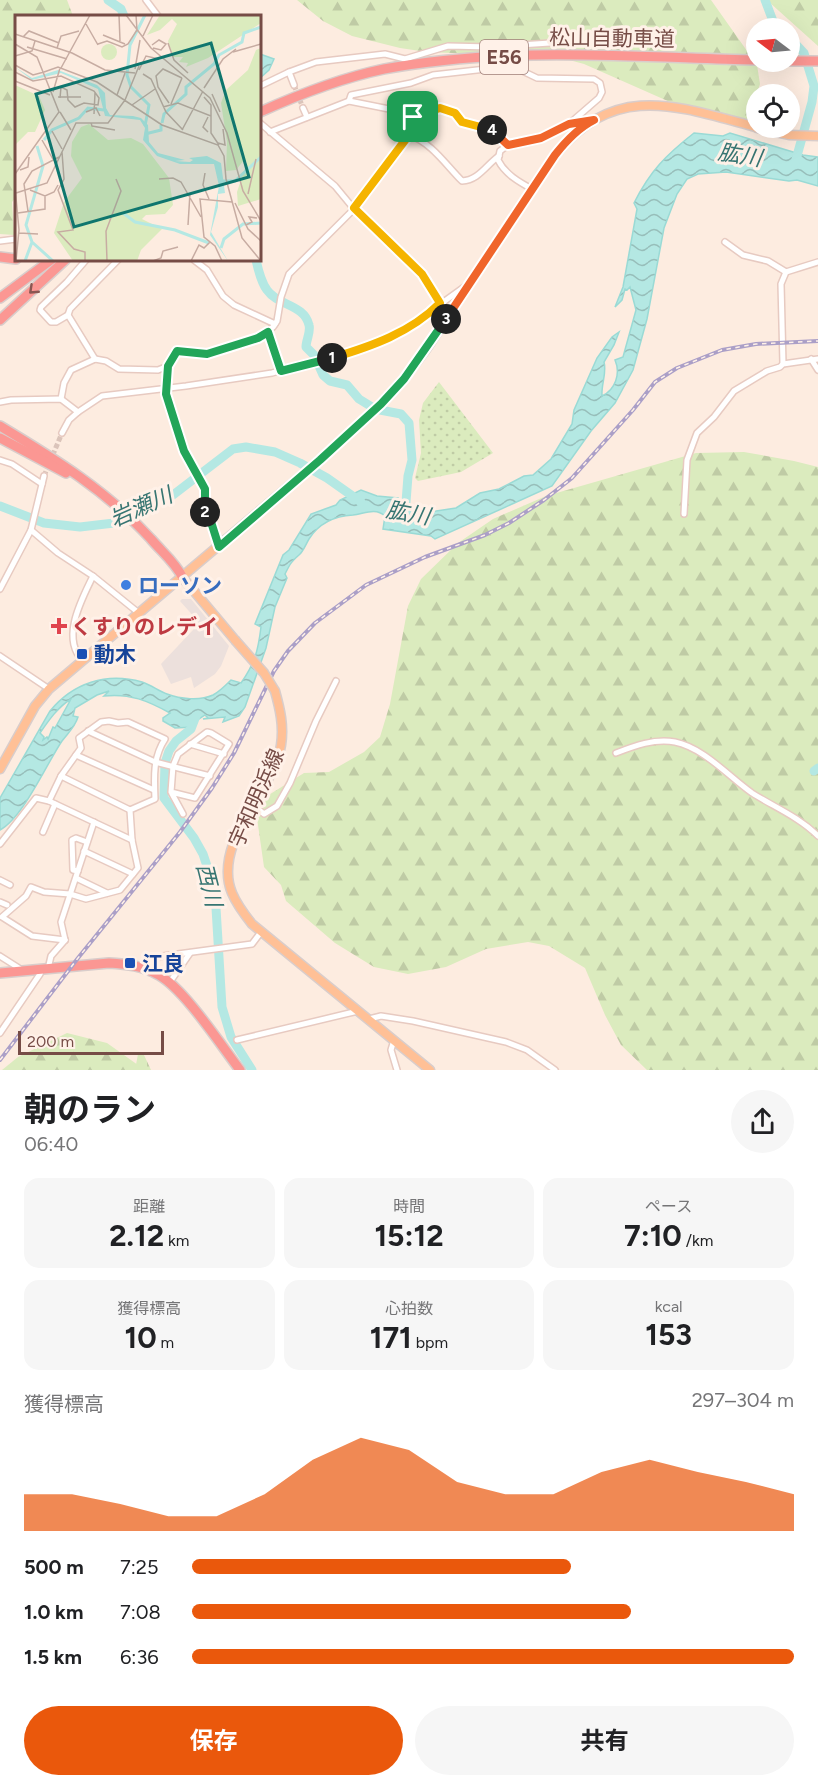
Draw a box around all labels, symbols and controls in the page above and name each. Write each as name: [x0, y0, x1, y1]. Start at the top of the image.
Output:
inset map: [15, 15, 261, 261]
north arrow: [746, 18, 800, 72]
map controls: [746, 18, 800, 138]
street label: 松山自動車道: [549, 24, 675, 52]
road number: E56: [480, 40, 528, 74]
button: locate: [746, 84, 800, 138]
pin: [387, 91, 438, 142]
icon: arrive: [396, 100, 429, 133]
pin: 4: [477, 115, 507, 145]
text: 4: [487, 120, 497, 139]
water label: 肱川: [716, 138, 766, 172]
one-way arrow: [29, 283, 39, 294]
pin: 3: [431, 304, 461, 334]
text: 3: [442, 309, 450, 328]
pin: 1: [317, 343, 347, 373]
text: 1: [329, 348, 335, 367]
water label: 岩瀬川: [105, 480, 178, 533]
water label: 肱川: [384, 496, 434, 530]
pin: 2: [190, 497, 220, 527]
text: 2: [200, 502, 210, 521]
place label: ローソン: [138, 573, 222, 598]
marker: ローソン: [119, 578, 133, 592]
place label: くすりのレデイ: [71, 614, 218, 639]
marker: くすりのレデイ: [52, 619, 66, 633]
place label: 動木: [94, 642, 136, 667]
marker: 動木: [75, 647, 89, 661]
street label: 宇和明浜線: [223, 745, 289, 851]
water label: 西川: [191, 860, 228, 912]
place label: 江良: [142, 951, 184, 976]
marker: 江良: [123, 956, 137, 970]
scale bar: [18, 1028, 164, 1056]
text: 200 m: [27, 1032, 74, 1051]
text: 朝のラン: [24, 1090, 156, 1129]
button: share: [731, 1090, 794, 1153]
text: 06:40: [24, 1132, 78, 1156]
text: 距離: [133, 1197, 165, 1216]
text: 時間: [393, 1197, 425, 1216]
text: ペース: [645, 1197, 692, 1216]
text: 2.12: [109, 1217, 164, 1254]
text: 15:12: [374, 1217, 444, 1254]
text: 7:10: [624, 1217, 682, 1254]
text: km: [164, 1231, 189, 1250]
text: /km: [682, 1231, 713, 1250]
text: kcal: [655, 1297, 683, 1316]
text: 獲得標高: [117, 1299, 181, 1318]
text: 心拍数: [385, 1299, 433, 1318]
text: 153: [645, 1316, 692, 1353]
text: 10: [124, 1319, 157, 1356]
text: 171: [370, 1319, 412, 1356]
text: m: [157, 1333, 174, 1352]
text: bpm: [412, 1333, 448, 1352]
text: 297–304 m: [692, 1388, 794, 1412]
text: 獲得標高: [24, 1392, 104, 1416]
text: 500 m: [24, 1555, 84, 1579]
text: 7:25: [120, 1555, 158, 1579]
text: 1.0 km: [24, 1600, 83, 1624]
text: 7:08: [120, 1600, 161, 1624]
text: 1.5 km: [24, 1645, 82, 1669]
text: 6:36: [120, 1645, 159, 1669]
button: 保存: [24, 1706, 403, 1775]
button: 共有: [415, 1706, 794, 1775]

